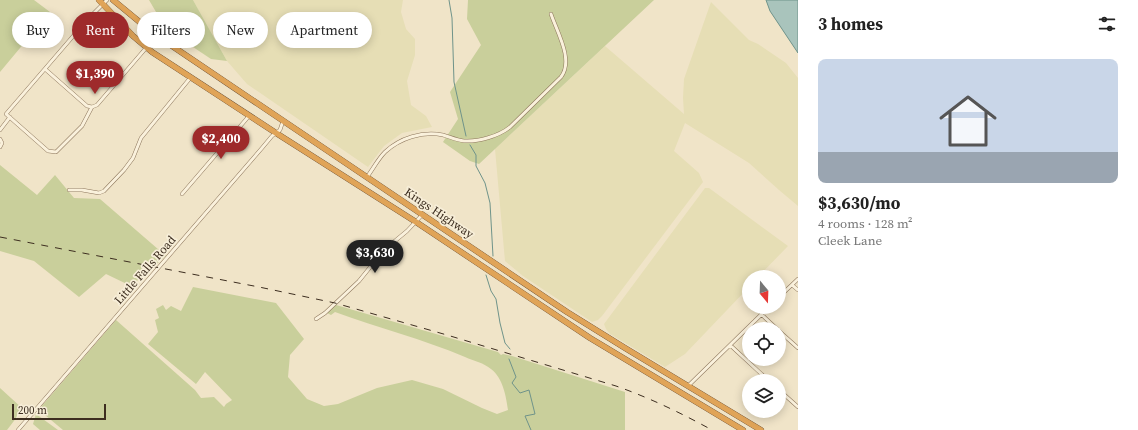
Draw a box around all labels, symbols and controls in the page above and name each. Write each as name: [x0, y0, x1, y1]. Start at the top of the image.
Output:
chip: Buy: [12, 12, 64, 48]
chip: Rent: [72, 12, 129, 48]
chip: Filters: [137, 12, 205, 48]
chip: New: [213, 12, 268, 48]
chip: Apartment: [276, 12, 372, 48]
text: 3 homes: [818, 12, 883, 36]
icon: filters: [1096, 13, 1118, 35]
pin: $1,390: [62, 61, 128, 95]
text: $1,390: [75, 65, 115, 82]
icon: home: [932, 85, 1004, 157]
pin: $2,400: [188, 126, 254, 160]
text: $2,400: [201, 130, 241, 147]
street label: Kings Highway: [401, 184, 477, 243]
text: $3,630/mo: [818, 191, 900, 215]
text: 4 rooms · 128 m²: [818, 215, 913, 232]
street label: Little Falls Road: [111, 232, 179, 308]
text: Cleek Lane: [818, 232, 882, 249]
pin: $3,630: [342, 240, 408, 274]
text: $3,630: [355, 244, 395, 261]
north arrow: [742, 270, 786, 314]
map controls: [742, 270, 786, 418]
button: locate: [742, 322, 786, 366]
button: layers: [742, 374, 786, 418]
scale bar: [12, 402, 106, 421]
text: 200 m: [18, 403, 47, 418]

